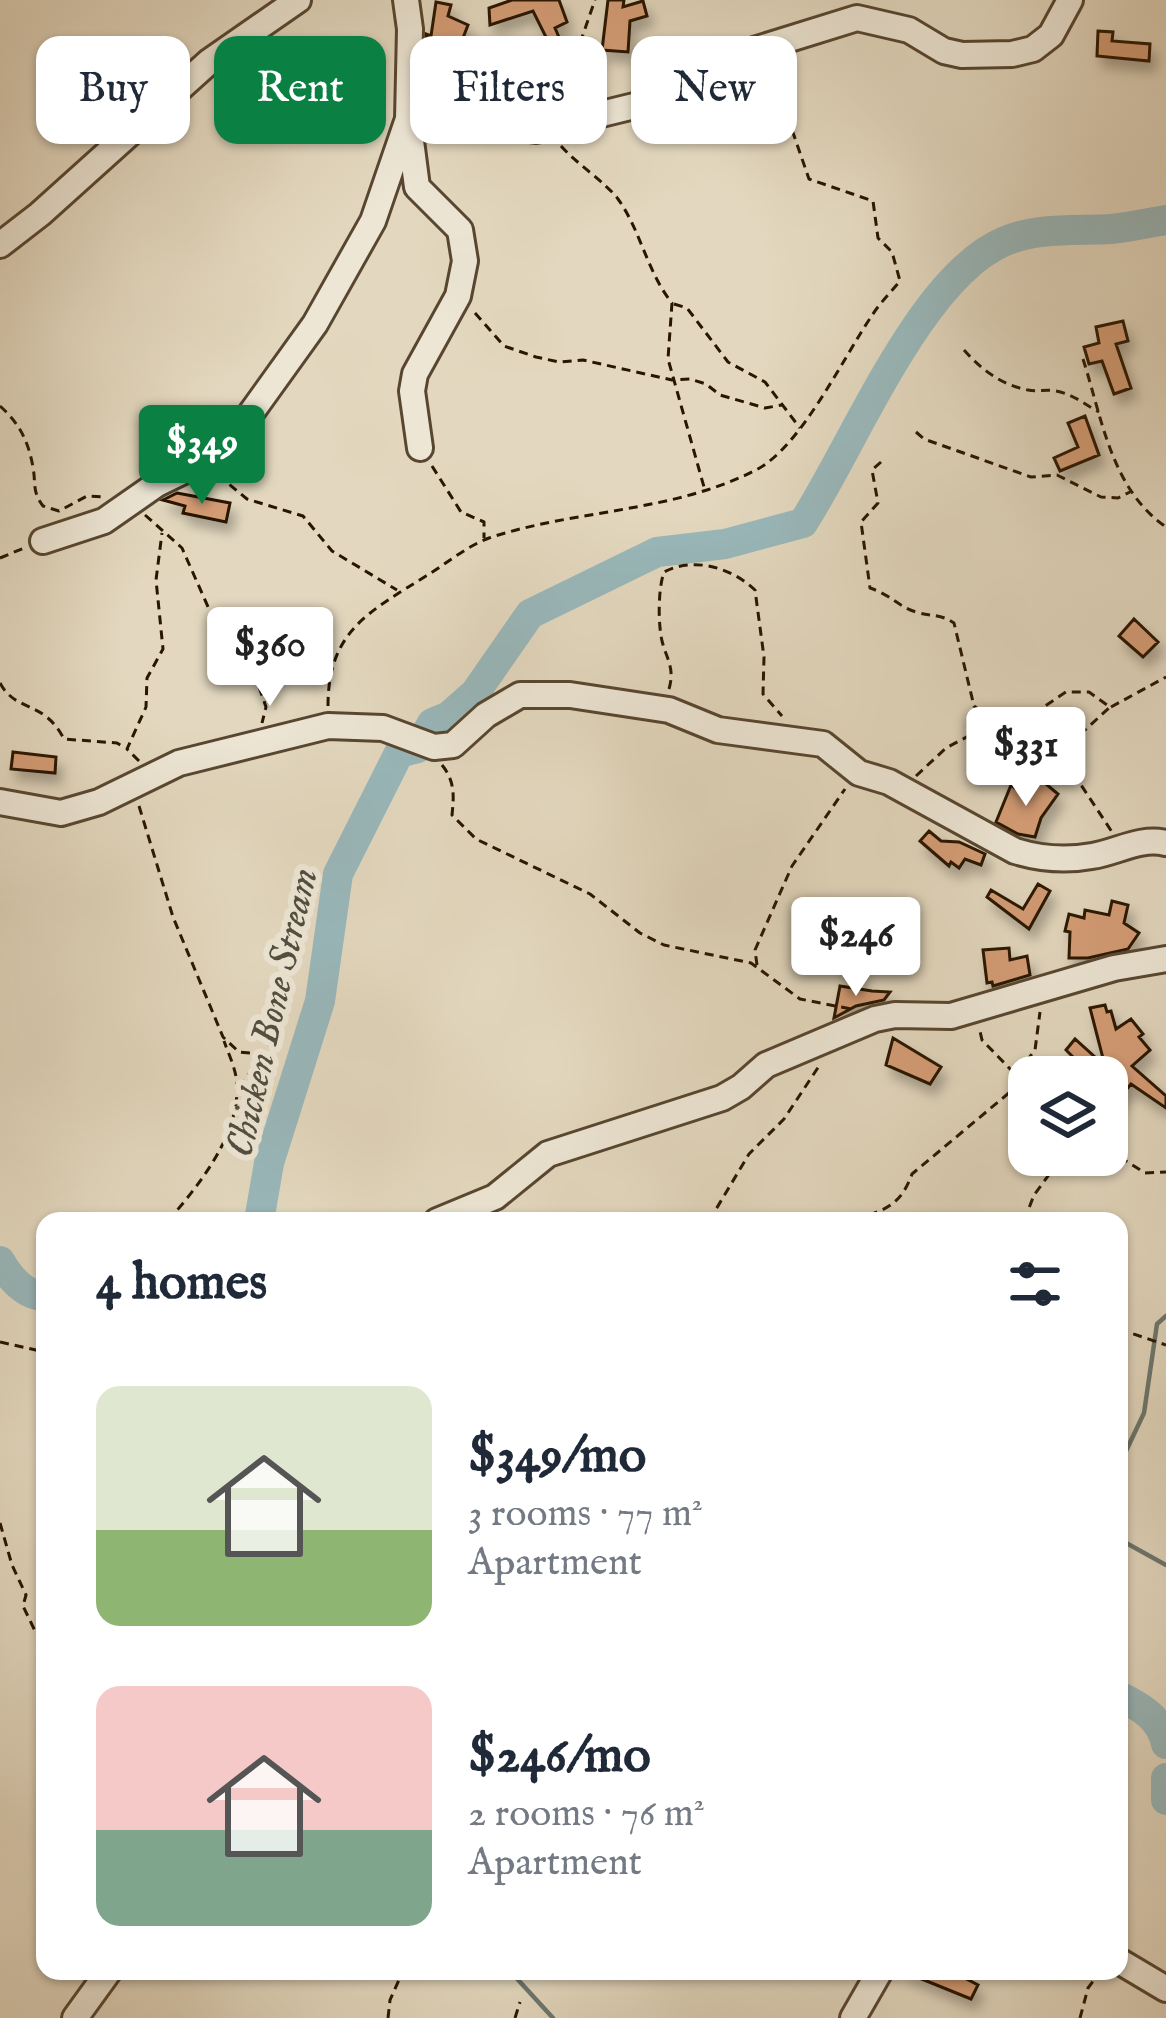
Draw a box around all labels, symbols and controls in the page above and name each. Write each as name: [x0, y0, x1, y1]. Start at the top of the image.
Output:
chip: Buy: [36, 36, 190, 144]
chip: Rent: [214, 36, 386, 144]
chip: Filters: [410, 36, 607, 144]
chip: New: [631, 36, 797, 144]
pin: $349: [131, 405, 273, 507]
text: $349: [166, 419, 238, 468]
pin: $360: [199, 607, 341, 709]
text: $360: [234, 621, 306, 670]
pin: $331: [955, 707, 1097, 809]
text: $331: [993, 721, 1059, 770]
water label: Chicken Bone Stream: [216, 864, 330, 1162]
pin: $246: [785, 897, 927, 999]
text: $246: [818, 911, 894, 960]
map controls: [1008, 1056, 1128, 1176]
button: layers: [1008, 1056, 1128, 1176]
icon: filters: [1002, 1251, 1068, 1317]
text: 4 homes: [96, 1252, 267, 1317]
text: $349/mo: [468, 1425, 646, 1490]
icon: home: [192, 1434, 336, 1578]
text: 3 rooms · 77 m²: [468, 1490, 703, 1539]
text: Apartment: [468, 1539, 642, 1588]
text: $246/mo: [468, 1725, 651, 1790]
icon: home: [192, 1734, 336, 1878]
text: 2 rooms · 76 m²: [468, 1790, 705, 1839]
text: Apartment: [468, 1839, 642, 1888]

